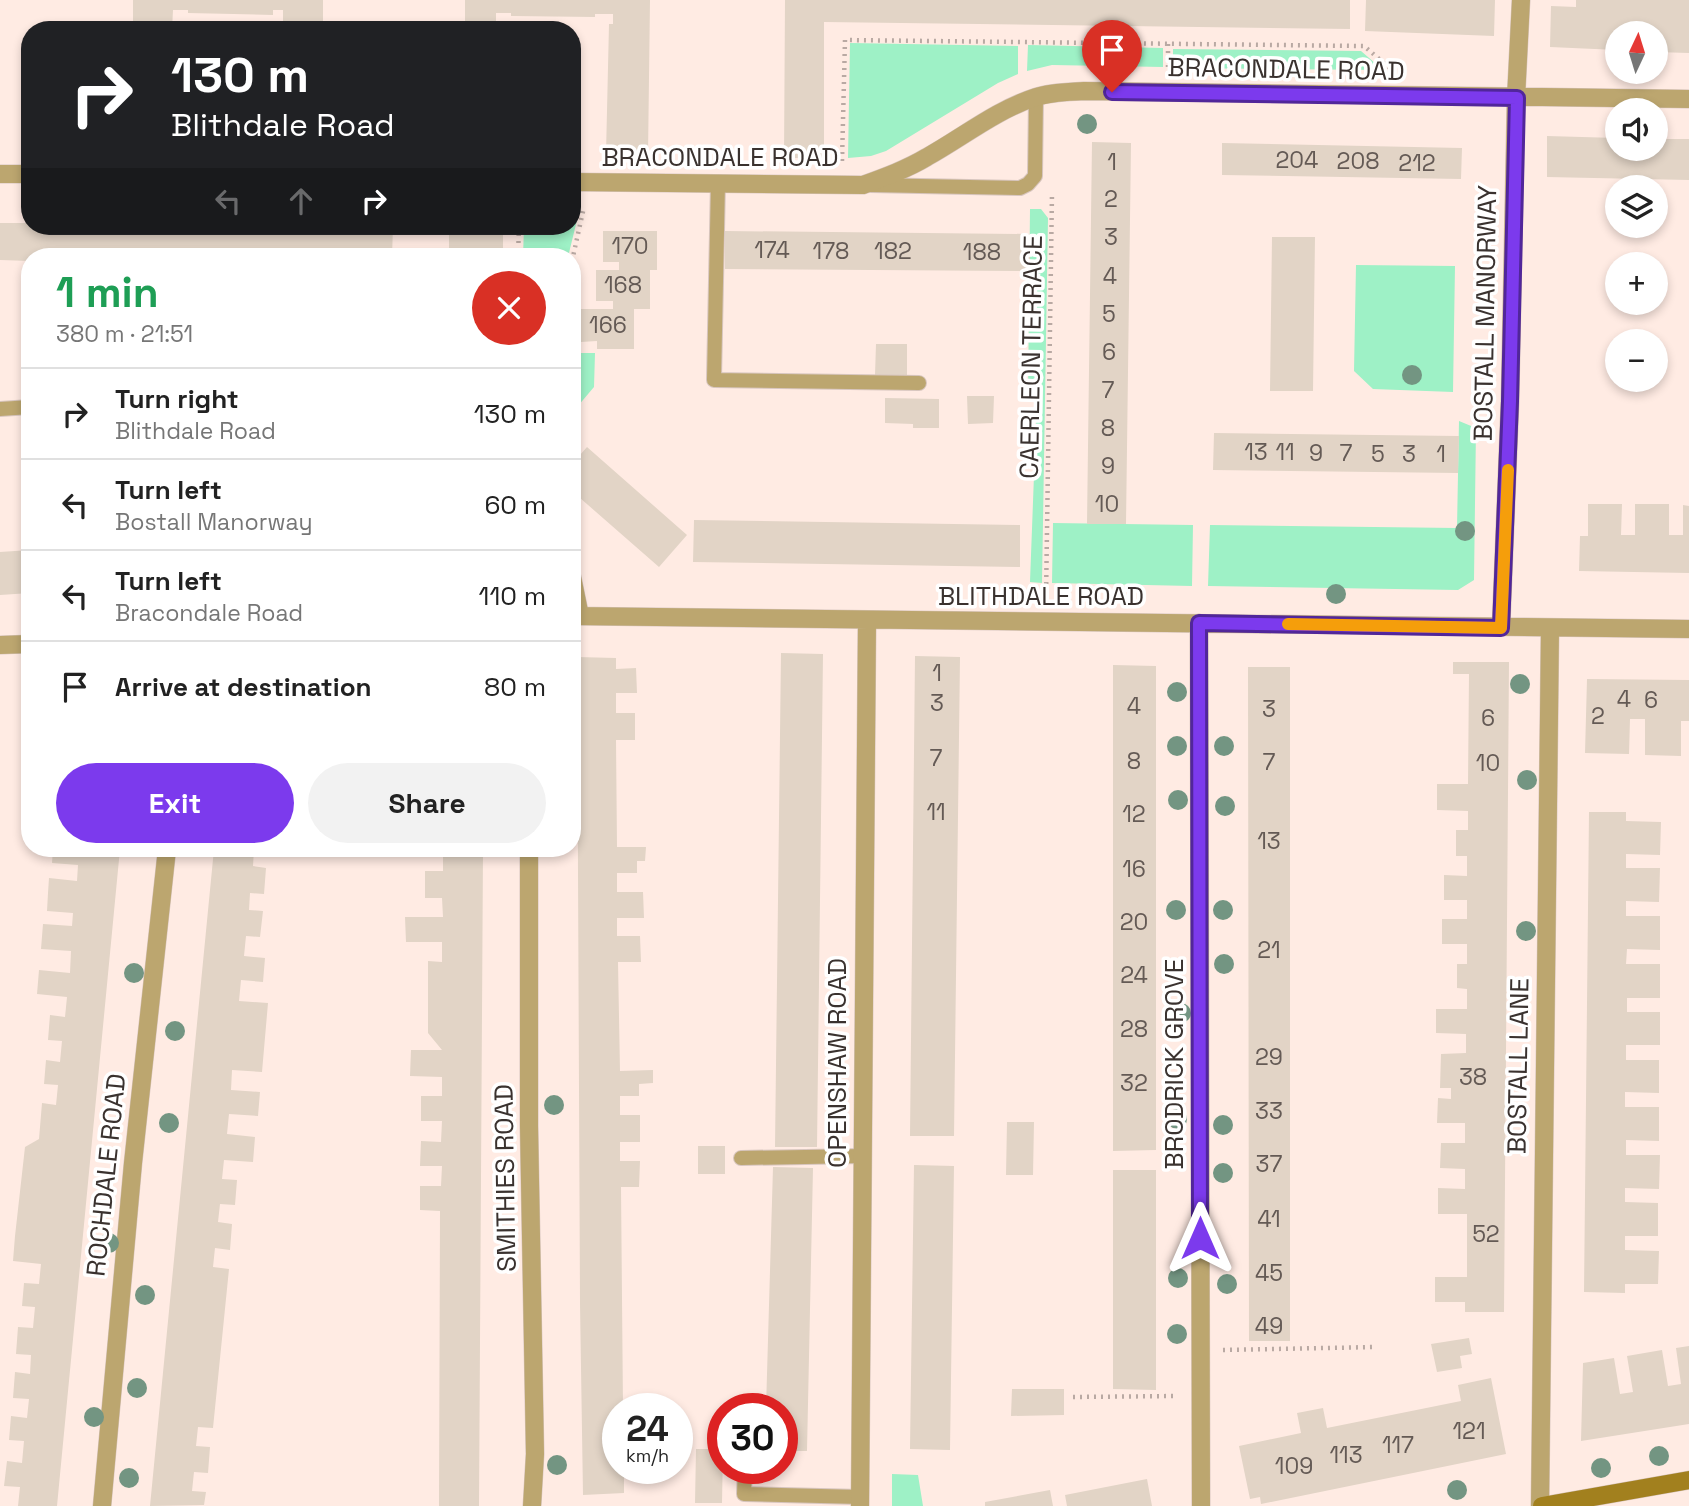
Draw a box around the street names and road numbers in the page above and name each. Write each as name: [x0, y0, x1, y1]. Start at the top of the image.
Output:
street label: BRACONDALE ROAD: [1167, 50, 1405, 88]
street label: BRACONDALE ROAD: [601, 140, 839, 174]
street label: BOSTALL MANORWAY: [1466, 185, 1504, 441]
street label: CAERLEON TERRACE: [1012, 235, 1050, 479]
street label: BLITHDALE ROAD: [938, 579, 1144, 613]
street label: OPENSHAW ROAD: [820, 958, 854, 1168]
street label: BRODRICK GROVE: [1157, 959, 1191, 1169]
street label: BOSTALL LANE: [1499, 978, 1537, 1154]
street label: ROCHDALE ROAD: [78, 1072, 134, 1278]
street label: SMITHIES ROAD: [486, 1084, 524, 1272]

